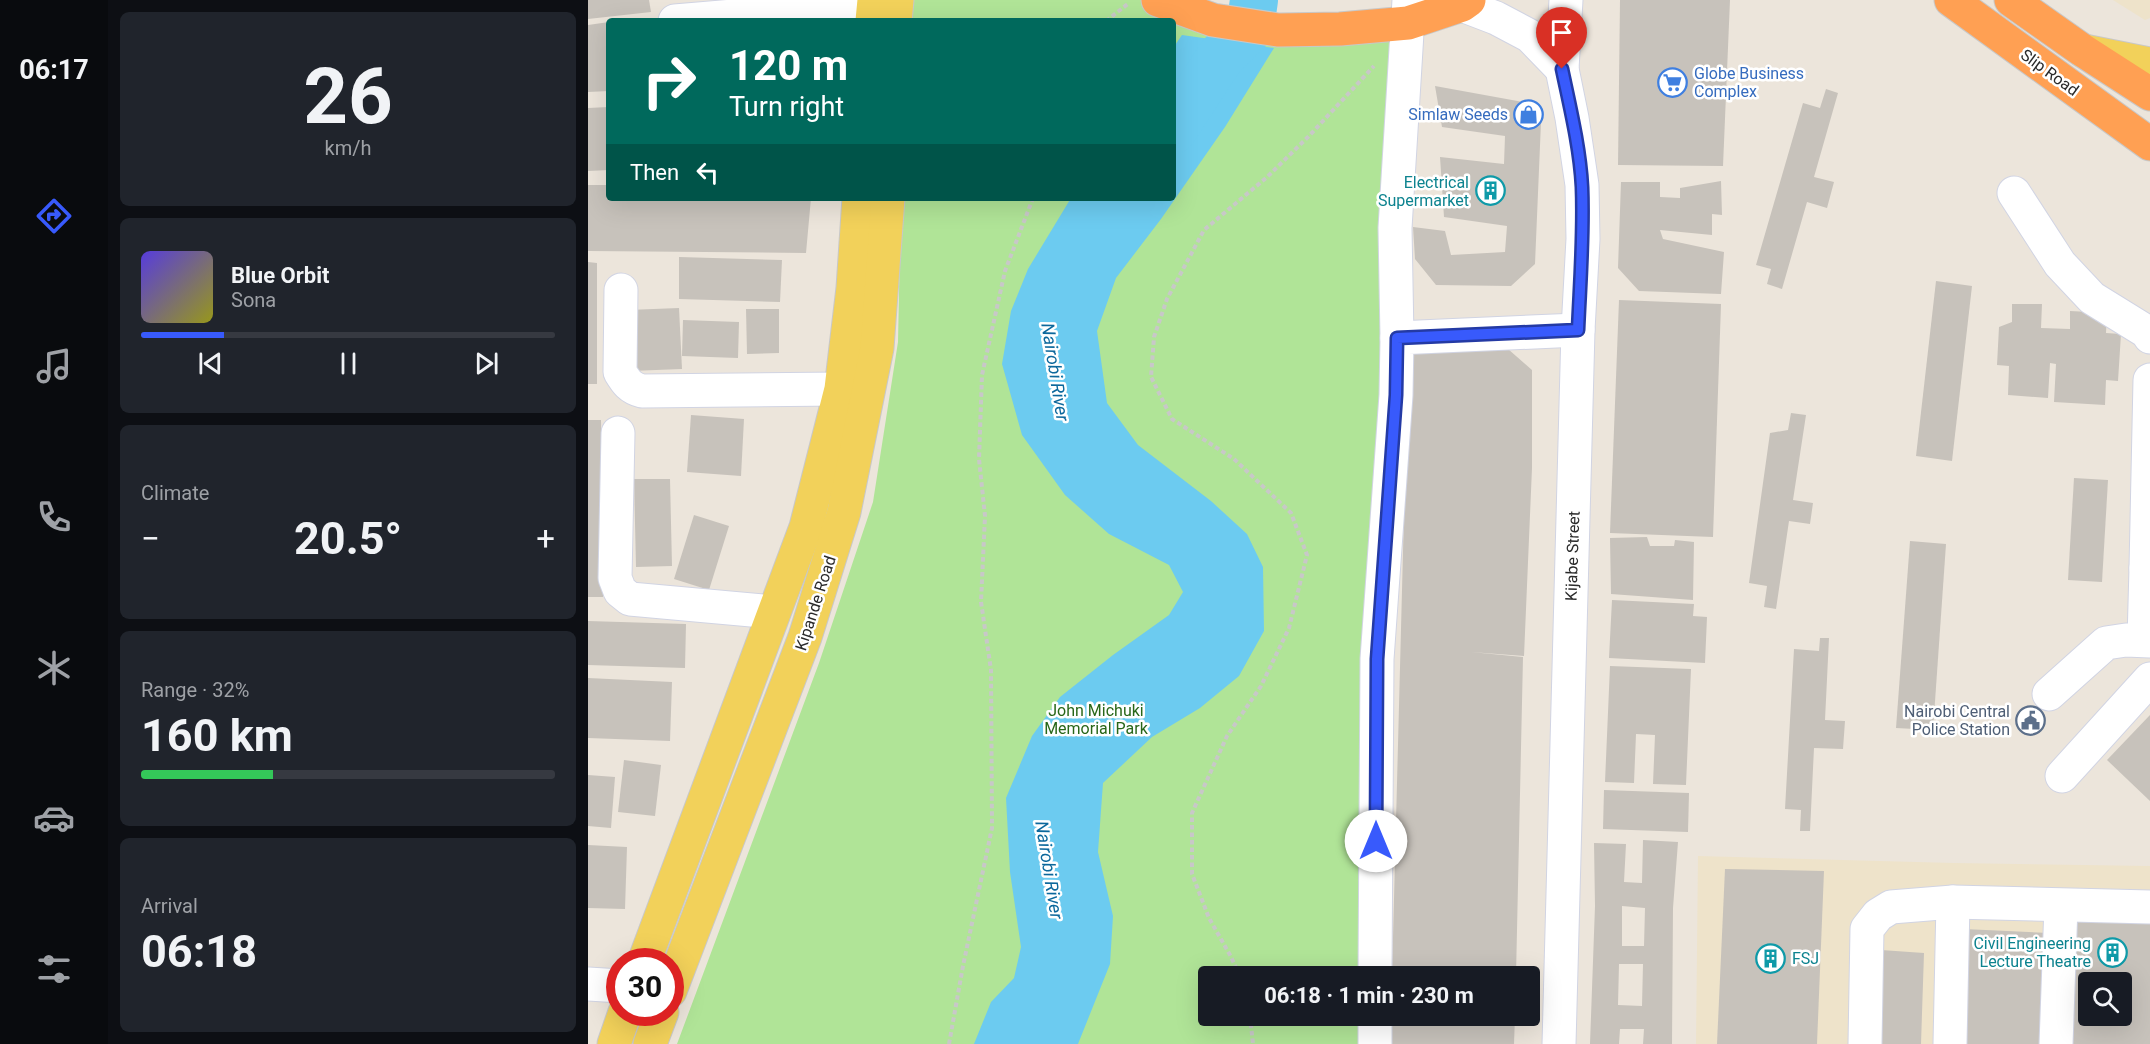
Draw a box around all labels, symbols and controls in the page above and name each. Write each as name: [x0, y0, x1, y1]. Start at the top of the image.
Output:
pin: [1536, 7, 1587, 69]
icon: arrive: [1545, 16, 1578, 49]
text: 120 m: [729, 41, 848, 90]
icon: right: [630, 42, 708, 120]
street label: Slip Road: [2017, 45, 2082, 100]
text: 26: [303, 51, 393, 142]
text: 06:17: [19, 54, 89, 86]
place label: Globe Business Complex: [1694, 64, 1804, 101]
supermarket icon: Globe Business Complex: [1657, 66, 1689, 98]
text: Turn right: [729, 91, 844, 123]
shop icon: Simlaw Seeds: [1513, 98, 1545, 130]
place label: Simlaw Seeds: [1408, 105, 1508, 124]
text: km/h: [325, 136, 371, 160]
icon: left: [691, 156, 724, 189]
text: Then: [630, 160, 679, 185]
place label: Electrical Supermarket: [1378, 173, 1469, 210]
building icon: Electrical Supermarket: [1474, 175, 1506, 207]
icon: directions: [33, 195, 75, 237]
text: Blue Orbit: [231, 263, 329, 288]
text: Sona: [231, 288, 276, 312]
water label: Nairobi River: [1037, 321, 1074, 423]
icon: music: [33, 345, 75, 387]
icon: previous: [194, 347, 227, 380]
icon: pause: [332, 347, 365, 380]
icon: next: [470, 347, 503, 380]
text: Climate: [141, 481, 209, 505]
icon: phone: [33, 496, 75, 538]
street label: Kijabe Street: [1561, 511, 1584, 601]
text: 20.5°: [294, 512, 402, 565]
text: −: [141, 519, 160, 558]
text: +: [536, 519, 555, 558]
street label: Kipande Road: [791, 553, 840, 653]
icon: climate: [33, 647, 75, 689]
text: Range · 32%: [141, 678, 249, 702]
park label: John Michuki Memorial Park: [1044, 701, 1149, 738]
place label: Nairobi Central Police Station: [1904, 702, 2010, 739]
public building icon: Nairobi Central Police Station: [2015, 704, 2047, 736]
text: 160 km: [141, 709, 293, 762]
icon: car: [33, 797, 75, 839]
position arrow: [1344, 809, 1408, 873]
water label: Nairobi River: [1031, 819, 1068, 921]
text: Arrival: [141, 894, 198, 918]
text: 06:18: [141, 925, 257, 978]
place label: Civil Engineering Lecture Theatre: [1973, 934, 2091, 971]
building icon: Civil Engineering Lecture Theatre: [2096, 936, 2128, 968]
building icon: FSJ: [1755, 942, 1787, 974]
icon: filters: [33, 948, 75, 990]
speed limit sign: 30: [606, 948, 684, 1026]
place label: FSJ: [1792, 949, 1819, 968]
map controls: [2078, 972, 2132, 1026]
button: search: [2078, 972, 2132, 1026]
text: 06:18 · 1 min · 230 m: [1264, 983, 1474, 1008]

